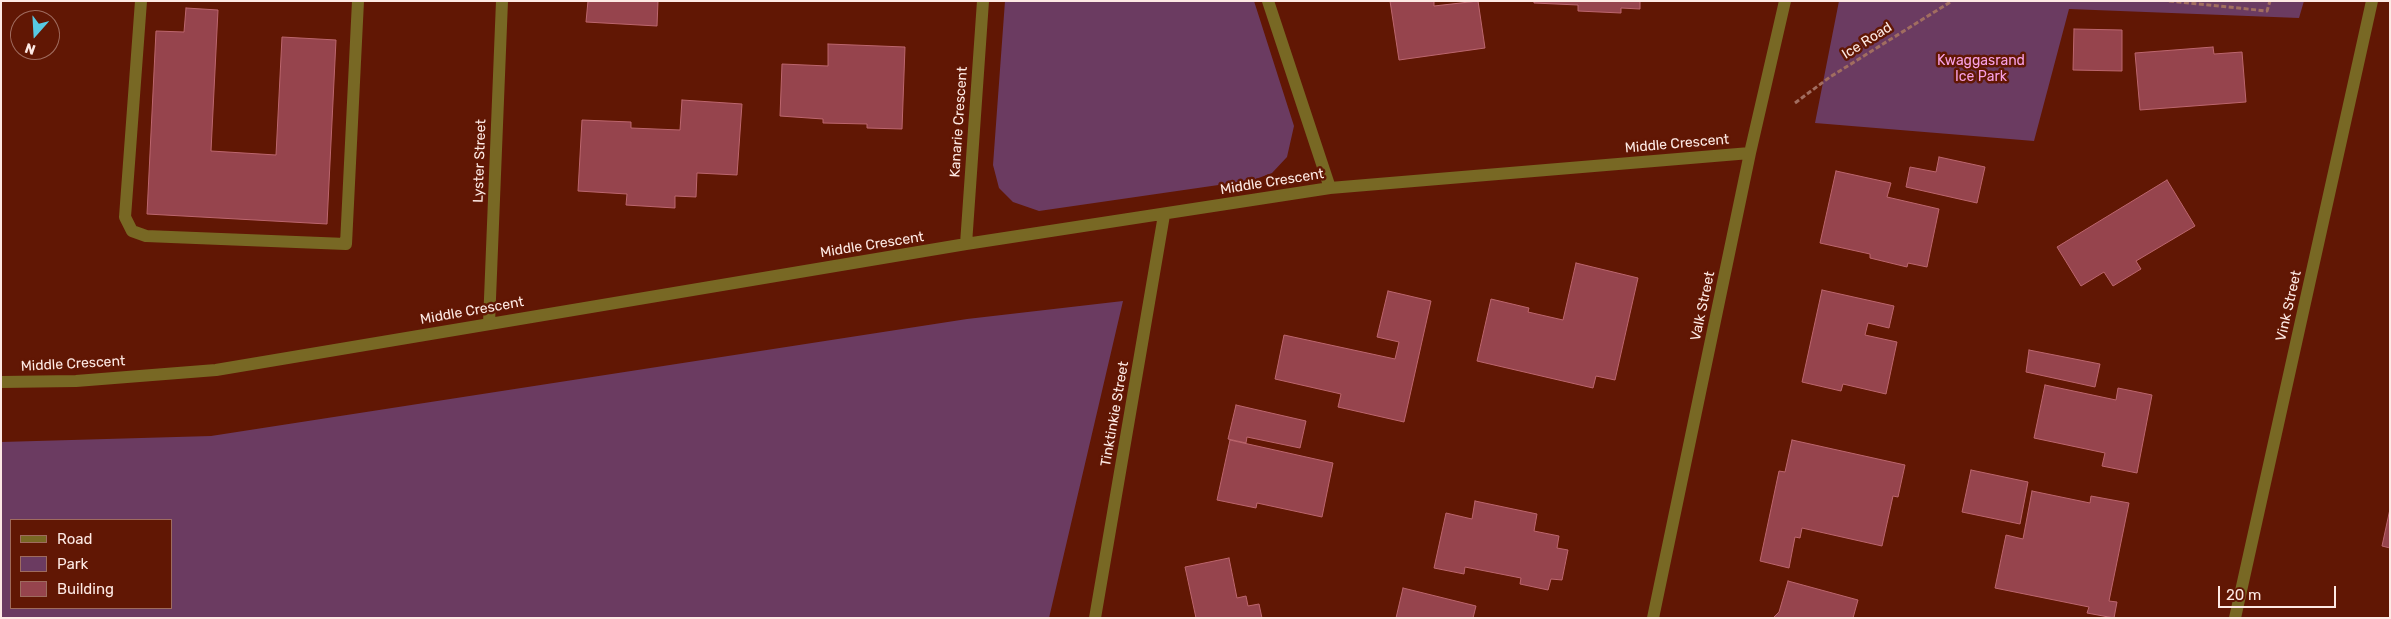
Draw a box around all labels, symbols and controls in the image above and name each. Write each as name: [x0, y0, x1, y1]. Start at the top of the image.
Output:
north arrow: [10, 10, 60, 60]
street label: Ice Road: [1839, 19, 1895, 63]
text: N: [23, 39, 38, 58]
park label: Kwaggasrand Ice Park: [1937, 53, 2025, 85]
street label: Kanarie Crescent: [947, 66, 971, 178]
street label: Lyster Street: [470, 119, 490, 203]
street label: Middle Crescent: [1624, 131, 1730, 157]
street label: Middle Crescent: [1219, 166, 1325, 198]
street label: Middle Crescent: [819, 229, 925, 261]
street label: Vink Street: [2273, 269, 2305, 343]
street label: Valk Street: [1687, 270, 1719, 342]
street label: Middle Crescent: [419, 294, 525, 328]
street label: Middle Crescent: [20, 353, 126, 375]
street label: Tinktinkie Street: [1097, 360, 1133, 468]
legend: [10, 519, 172, 609]
text: Road: [57, 530, 93, 548]
text: Park: [57, 555, 88, 573]
scale bar: [2221, 576, 2338, 608]
text: Building: [57, 580, 114, 598]
text: 20 m: [2226, 586, 2261, 604]

